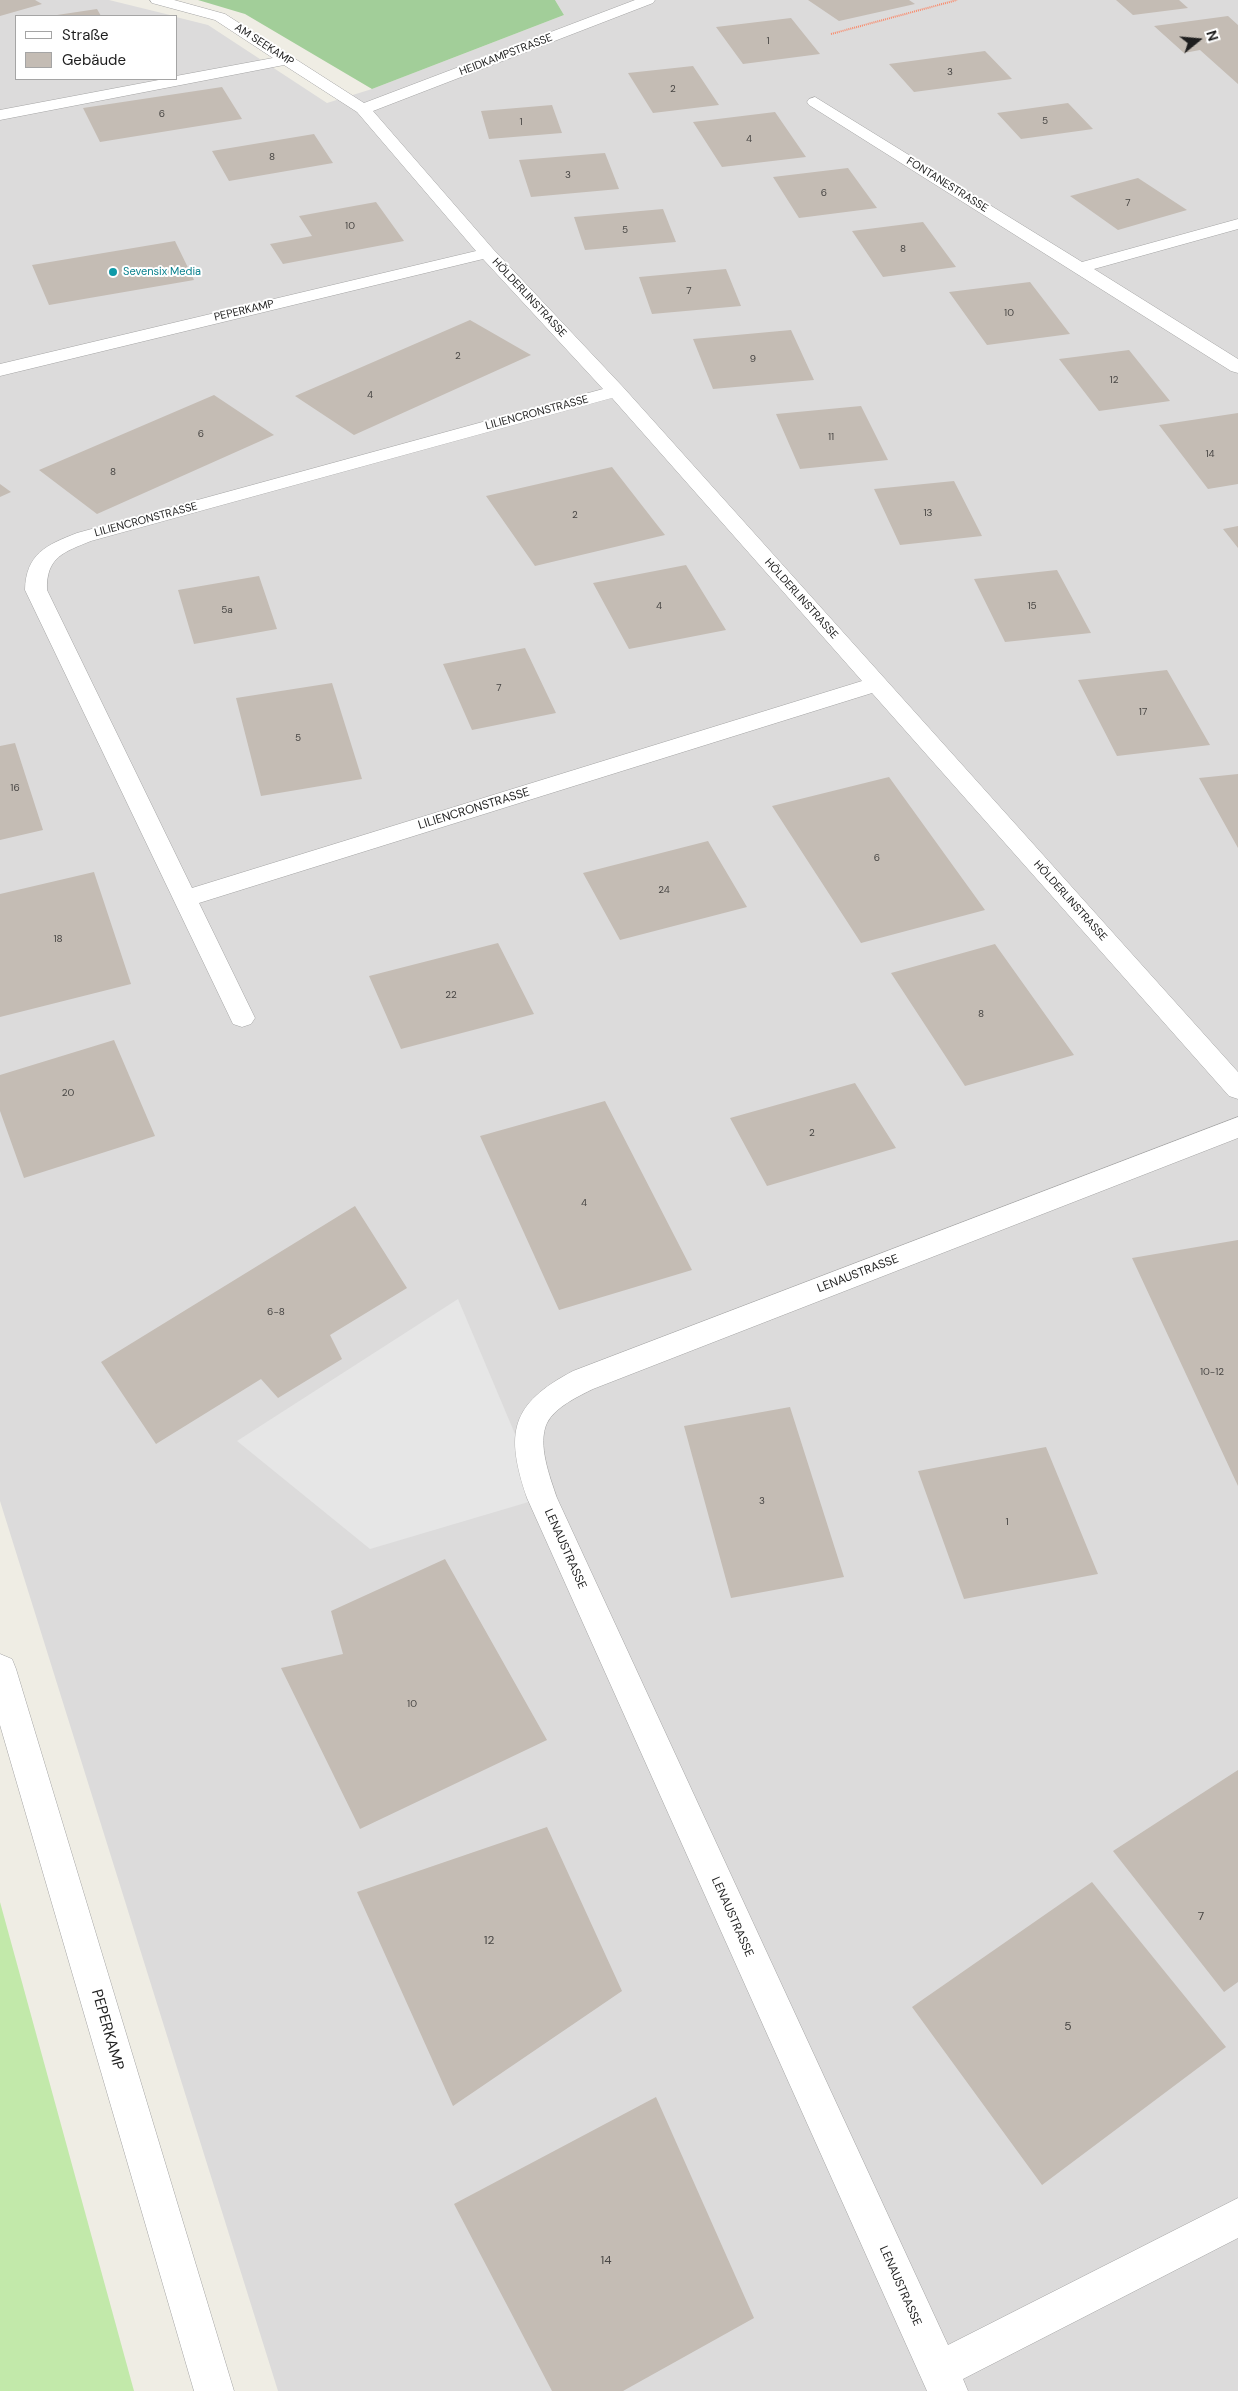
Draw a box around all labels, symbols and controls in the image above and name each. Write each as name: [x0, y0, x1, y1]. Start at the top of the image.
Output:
legend: [15, 15, 178, 80]
north arrow: [1173, 15, 1223, 65]
street label: AM SEEKAMP: [232, 21, 296, 69]
text: Straße: [62, 25, 109, 45]
text: N: [1202, 28, 1222, 43]
street label: HEIDKAMPSTRASSE: [458, 31, 554, 79]
house number: 1: [766, 35, 770, 47]
text: Gebäude: [62, 50, 126, 70]
house number: 3: [947, 66, 953, 78]
house number: 2: [670, 83, 676, 95]
house number: 6: [159, 108, 165, 120]
house number: 5: [1042, 115, 1048, 127]
house number: 1: [519, 116, 523, 128]
house number: 4: [746, 133, 752, 145]
house number: 8: [269, 151, 275, 163]
street label: FONTANESTRASSE: [904, 155, 990, 215]
house number: 3: [565, 169, 571, 181]
house number: 6: [821, 187, 827, 199]
house number: 7: [1125, 197, 1131, 209]
house number: 10: [345, 220, 355, 232]
house number: 5: [622, 224, 628, 236]
house number: 8: [900, 243, 906, 255]
street label: HÖLDERLINSTRASSE: [489, 256, 569, 340]
place label: Sevensix Media: [123, 265, 201, 279]
marker: Sevensix Media: [107, 266, 119, 278]
house number: 7: [686, 285, 692, 297]
street label: PEPERKAMP: [213, 298, 275, 324]
house number: 10: [1004, 307, 1014, 319]
house number: 2: [455, 350, 461, 362]
house number: 9: [750, 353, 756, 365]
house number: 12: [1110, 374, 1118, 386]
house number: 4: [367, 389, 373, 401]
street label: LILIENCRONSTRASSE: [484, 393, 590, 433]
house number: 6: [198, 428, 204, 440]
house number: 11: [828, 431, 834, 443]
house number: 14: [1205, 448, 1215, 460]
house number: 8: [110, 466, 116, 478]
street label: LILIENCRONSTRASSE: [93, 500, 199, 540]
house number: 13: [923, 507, 933, 519]
house number: 2: [572, 509, 578, 521]
street label: HÖLDERLINSTRASSE: [762, 556, 840, 642]
house number: 4: [656, 600, 662, 612]
house number: 15: [1027, 600, 1037, 612]
house number: 5a: [221, 604, 233, 616]
house number: 7: [496, 682, 502, 694]
house number: 17: [1139, 706, 1147, 718]
house number: 5: [295, 732, 301, 744]
house number: 16: [10, 782, 20, 794]
street label: LILIENCRONSTRASSE: [416, 785, 532, 833]
house number: 6: [874, 852, 880, 864]
street label: HÖLDERLINSTRASSE: [1031, 858, 1109, 944]
house number: 24: [658, 884, 670, 896]
house number: 18: [53, 933, 63, 945]
house number: 22: [445, 989, 457, 1001]
house number: 8: [978, 1008, 984, 1020]
house number: 20: [62, 1087, 74, 1099]
house number: 2: [809, 1127, 815, 1139]
house number: 4: [581, 1197, 587, 1209]
street label: LENAUSTRASSE: [815, 1252, 901, 1296]
house number: 6-8: [267, 1306, 285, 1318]
house number: 10-12: [1200, 1366, 1224, 1378]
house number: 3: [759, 1495, 765, 1507]
street label: LENAUSTRASSE: [541, 1507, 589, 1591]
house number: 1: [1005, 1516, 1009, 1528]
house number: 10: [407, 1698, 417, 1710]
street label: LENAUSTRASSE: [708, 1875, 756, 1959]
house number: 7: [1198, 1910, 1204, 1924]
house number: 12: [484, 1934, 494, 1948]
street label: PEPERKAMP: [87, 1987, 127, 2073]
house number: 5: [1064, 2020, 1072, 2034]
street label: LENAUSTRASSE: [876, 2244, 924, 2328]
house number: 14: [600, 2254, 612, 2268]

